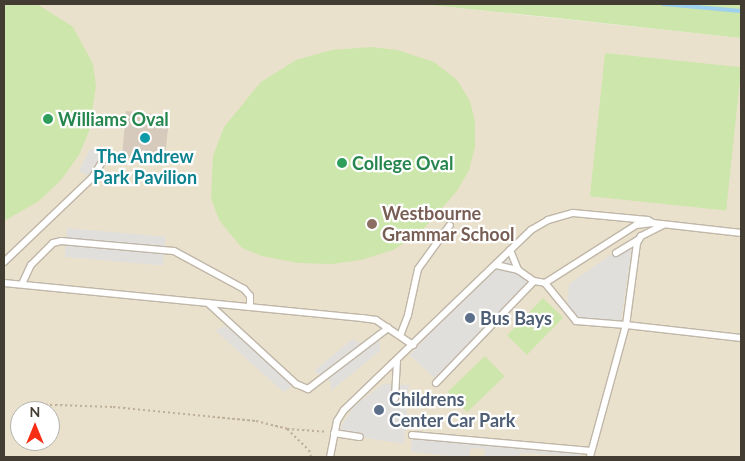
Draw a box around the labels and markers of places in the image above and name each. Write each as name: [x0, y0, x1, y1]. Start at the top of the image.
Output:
place label: Williams Oval: [58, 108, 169, 130]
marker: Williams Oval: [42, 113, 54, 125]
marker: The Andrew Park Pavilion: [139, 132, 151, 144]
place label: The Andrew Park Pavilion: [93, 146, 197, 188]
place label: College Oval: [352, 152, 453, 174]
marker: College Oval: [336, 157, 348, 169]
place label: Westbourne Grammar School: [382, 203, 515, 245]
marker: Westbourne Grammar School: [366, 218, 378, 230]
place label: Bus Bays: [480, 307, 552, 329]
marker: Bus Bays: [464, 312, 476, 324]
place label: Childrens Center Car Park: [389, 389, 516, 432]
marker: Childrens Center Car Park: [373, 404, 385, 416]

